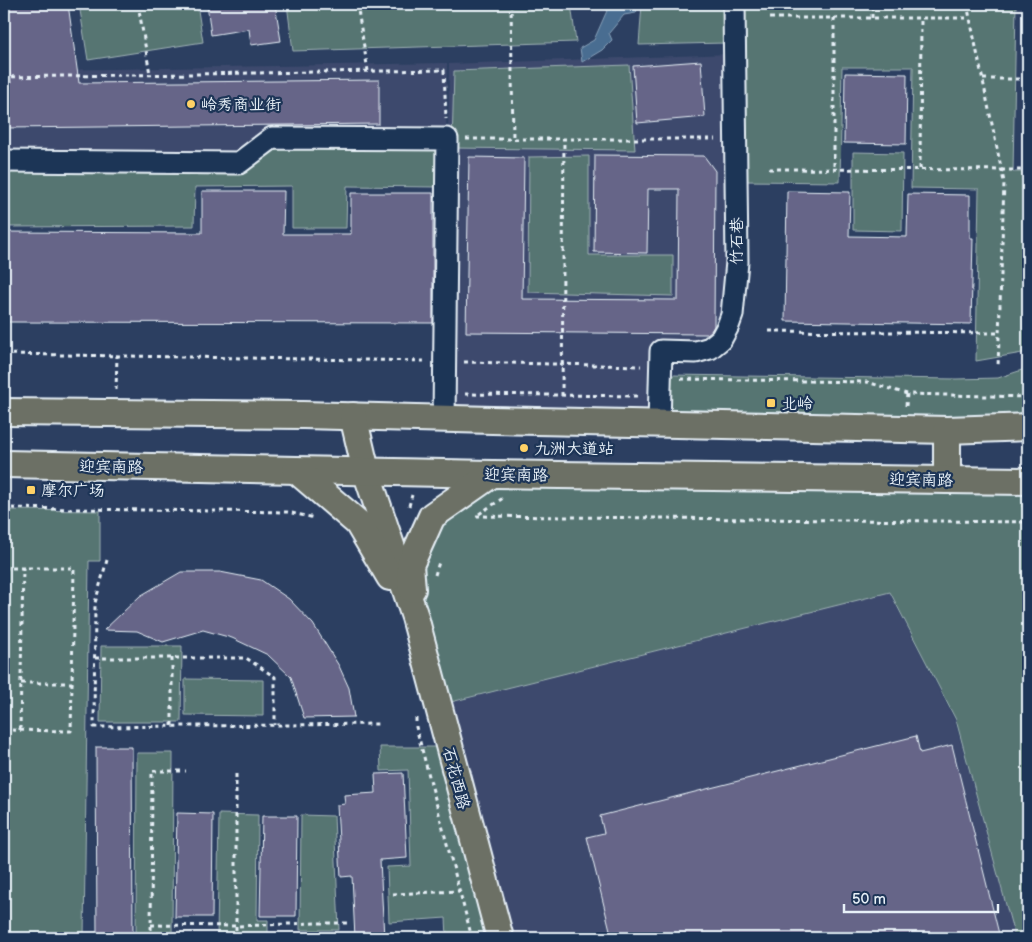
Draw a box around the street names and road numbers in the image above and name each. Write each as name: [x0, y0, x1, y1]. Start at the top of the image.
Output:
street label: 竹石巷: [728, 217, 747, 265]
street label: 迎宾南路: [79, 457, 143, 478]
street label: 迎宾南路: [484, 465, 548, 486]
street label: 迎宾南路: [889, 470, 953, 491]
street label: 石花西路: [438, 745, 473, 812]

